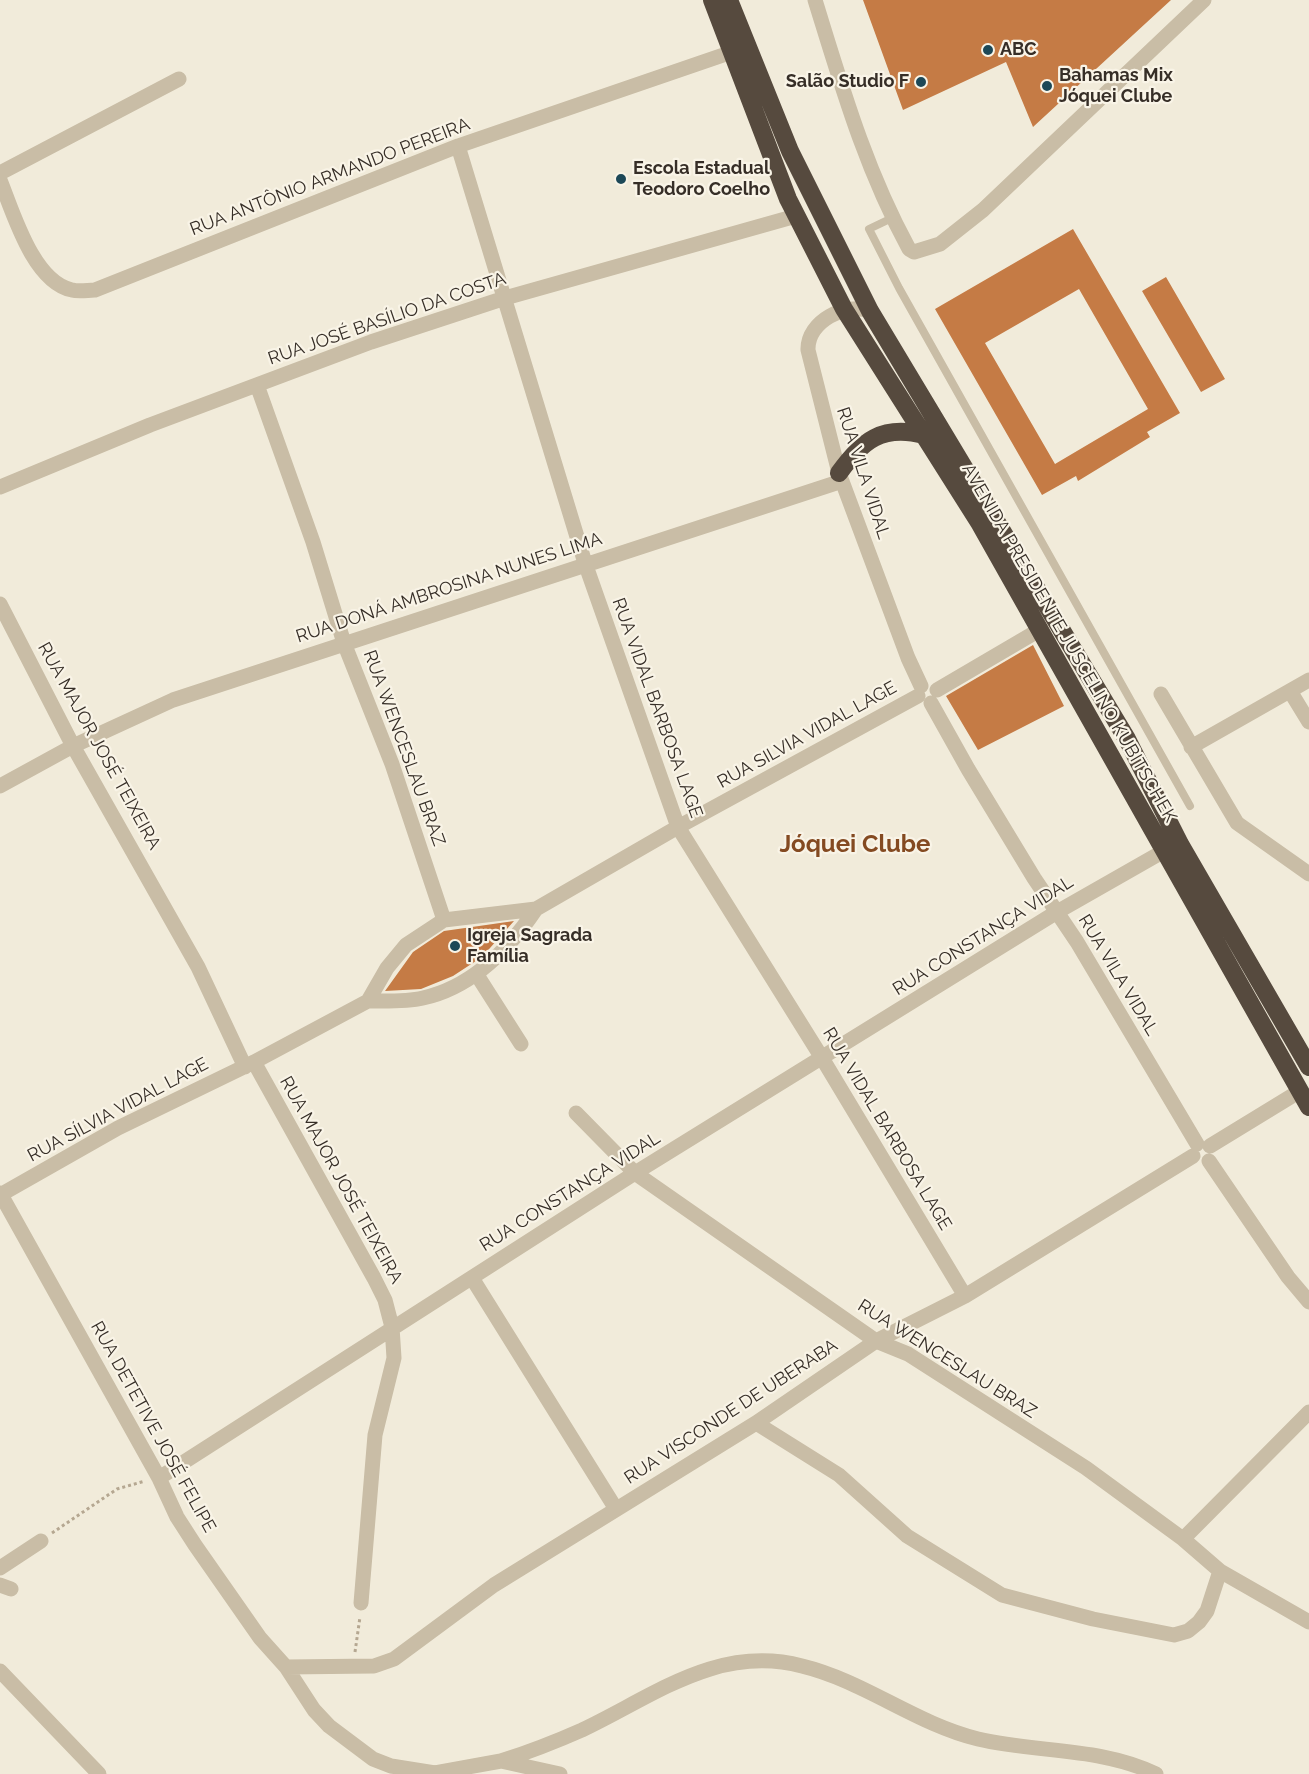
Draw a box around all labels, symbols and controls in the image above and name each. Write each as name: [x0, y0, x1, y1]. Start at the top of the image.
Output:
place label: ABC: [1000, 39, 1037, 61]
marker: ABC: [981, 43, 995, 57]
place label: Bahamas Mix Jóquei Clube: [1059, 65, 1173, 107]
place label: Salão Studio F: [786, 71, 909, 93]
marker: Salão Studio F: [914, 75, 928, 89]
marker: Bahamas Mix Jóquei Clube: [1040, 79, 1054, 93]
street label: RUA ANTÔNIO ARMANDO PEREIRA: [187, 113, 473, 241]
place label: Escola Estadual Teodoro Coelho: [633, 158, 770, 201]
marker: Escola Estadual Teodoro Coelho: [614, 172, 628, 186]
street label: RUA JOSÉ BASÍLIO DA COSTA: [265, 268, 509, 370]
street label: RUA VILA VIDAL: [832, 404, 894, 542]
street label: AVENIDA PRESIDENTE JUSCELINO KUBITSCHEK: [957, 460, 1181, 826]
street label: RUA DONÁ AMBROSINA NUNES LIMA: [293, 528, 605, 648]
street label: RUA VIDAL BARBOSA LAGE: [607, 595, 707, 821]
street label: RUA MAJOR JOSÉ TEIXEIRA: [33, 639, 165, 853]
street label: RUA WENCESLAU BRAZ: [358, 647, 450, 849]
street label: RUA SILVIA VIDAL LAGE: [714, 677, 900, 793]
district label: Jóquei Clube: [780, 831, 930, 859]
street label: RUA CONSTANÇA VIDAL: [889, 872, 1077, 1000]
street label: RUA VILA VIDAL: [1073, 911, 1163, 1039]
place label: Igreja Sagrada Família: [467, 925, 592, 968]
marker: Igreja Sagrada Família: [448, 939, 462, 953]
street label: RUA VIDAL BARBOSA LAGE: [818, 1024, 956, 1234]
street label: RUA SÍLVIA VIDAL LAGE: [24, 1053, 212, 1167]
street label: RUA MAJOR JOSÉ TEIXEIRA: [275, 1073, 407, 1287]
street label: RUA CONSTANÇA VIDAL: [476, 1128, 664, 1256]
street label: RUA WENCESLAU BRAZ: [854, 1295, 1040, 1423]
street label: RUA DETETIVE JOSÉ FELIPE: [86, 1318, 220, 1536]
street label: RUA VISCONDE DE UBERABA: [620, 1335, 842, 1489]

